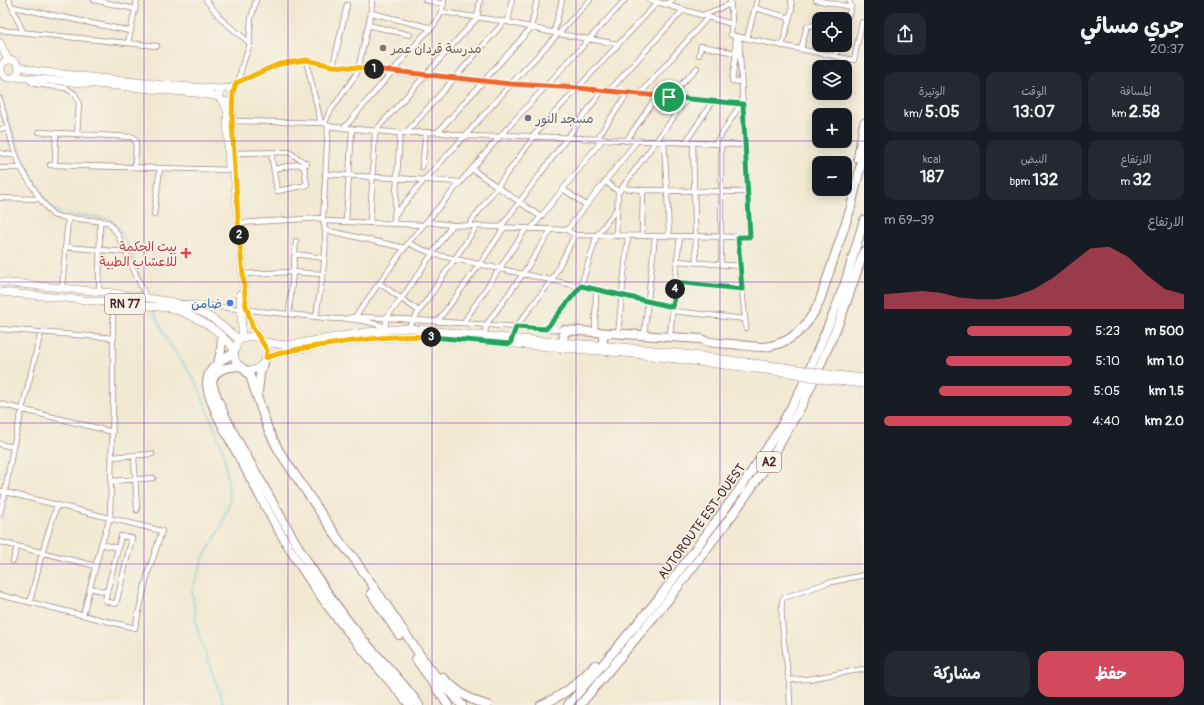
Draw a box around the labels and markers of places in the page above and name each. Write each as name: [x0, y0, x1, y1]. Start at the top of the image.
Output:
place label: مدرسة قردان عمر: [390, 41, 482, 57]
marker: مدرسة قردان عمر: [378, 43, 388, 53]
pin: 1: [364, 59, 384, 79]
pin: [652, 80, 686, 114]
place label: مسجد النور: [535, 111, 594, 127]
marker: مسجد النور: [523, 113, 533, 123]
pin: 2: [229, 225, 249, 245]
place label: بيت الحكمة للاعشاب الطبية: [99, 239, 177, 270]
marker: بيت الحكمة للاعشاب الطبية: [180, 247, 192, 259]
pin: 4: [665, 279, 685, 299]
place label: ضامن: [191, 296, 222, 312]
marker: ضامن: [225, 298, 235, 308]
pin: 3: [421, 327, 441, 347]

